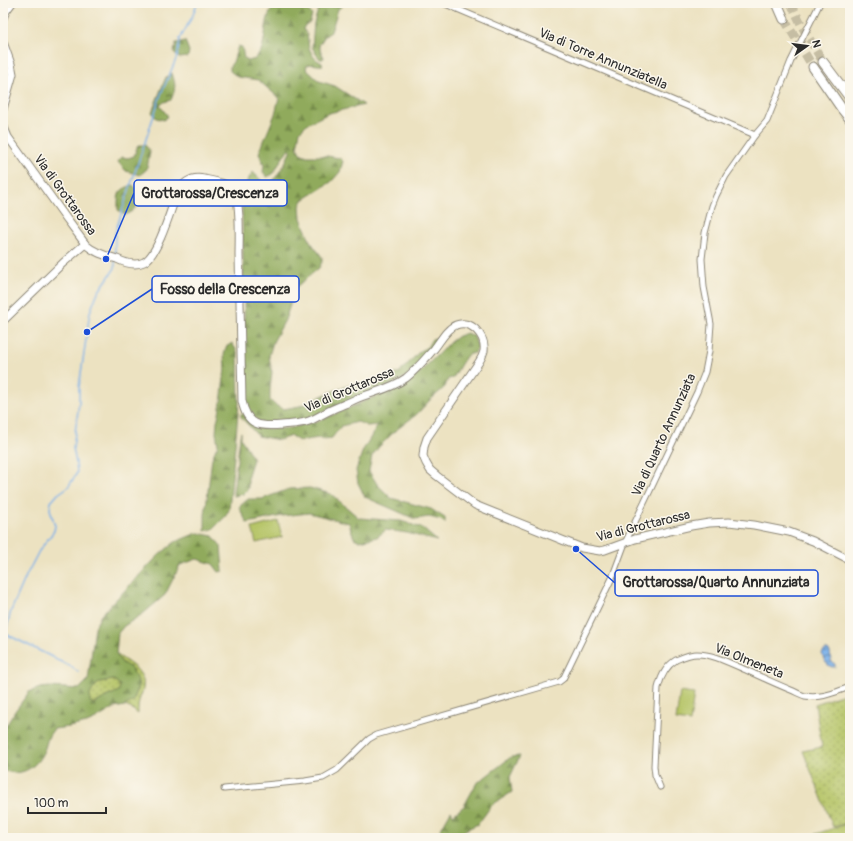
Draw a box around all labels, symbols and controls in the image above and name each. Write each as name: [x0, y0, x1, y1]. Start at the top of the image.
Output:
street label: Via di Torre Annunziatella: [536, 25, 670, 93]
north arrow: [787, 26, 827, 66]
text: N: [809, 39, 824, 49]
street label: Via di Grottarossa: [30, 151, 100, 239]
callout: Grottarossa/Crescenza: [134, 180, 287, 206]
text: Grottarossa/Crescenza: [141, 185, 279, 202]
callout: Fosso della Crescenza: [152, 276, 299, 302]
text: Fosso della Crescenza: [160, 281, 291, 298]
street label: Via di Grottarossa: [302, 364, 396, 416]
street label: Via di Quarto Annunziata: [628, 371, 700, 499]
street label: Via di Grottarossa: [594, 507, 692, 545]
callout: Grottarossa/Quarto Annunziata: [615, 570, 818, 596]
text: Grottarossa/Quarto Annunziata: [623, 574, 810, 591]
street label: Via Olmeneta: [712, 640, 786, 682]
scale bar: [28, 789, 106, 815]
text: 100 m: [34, 796, 69, 811]

